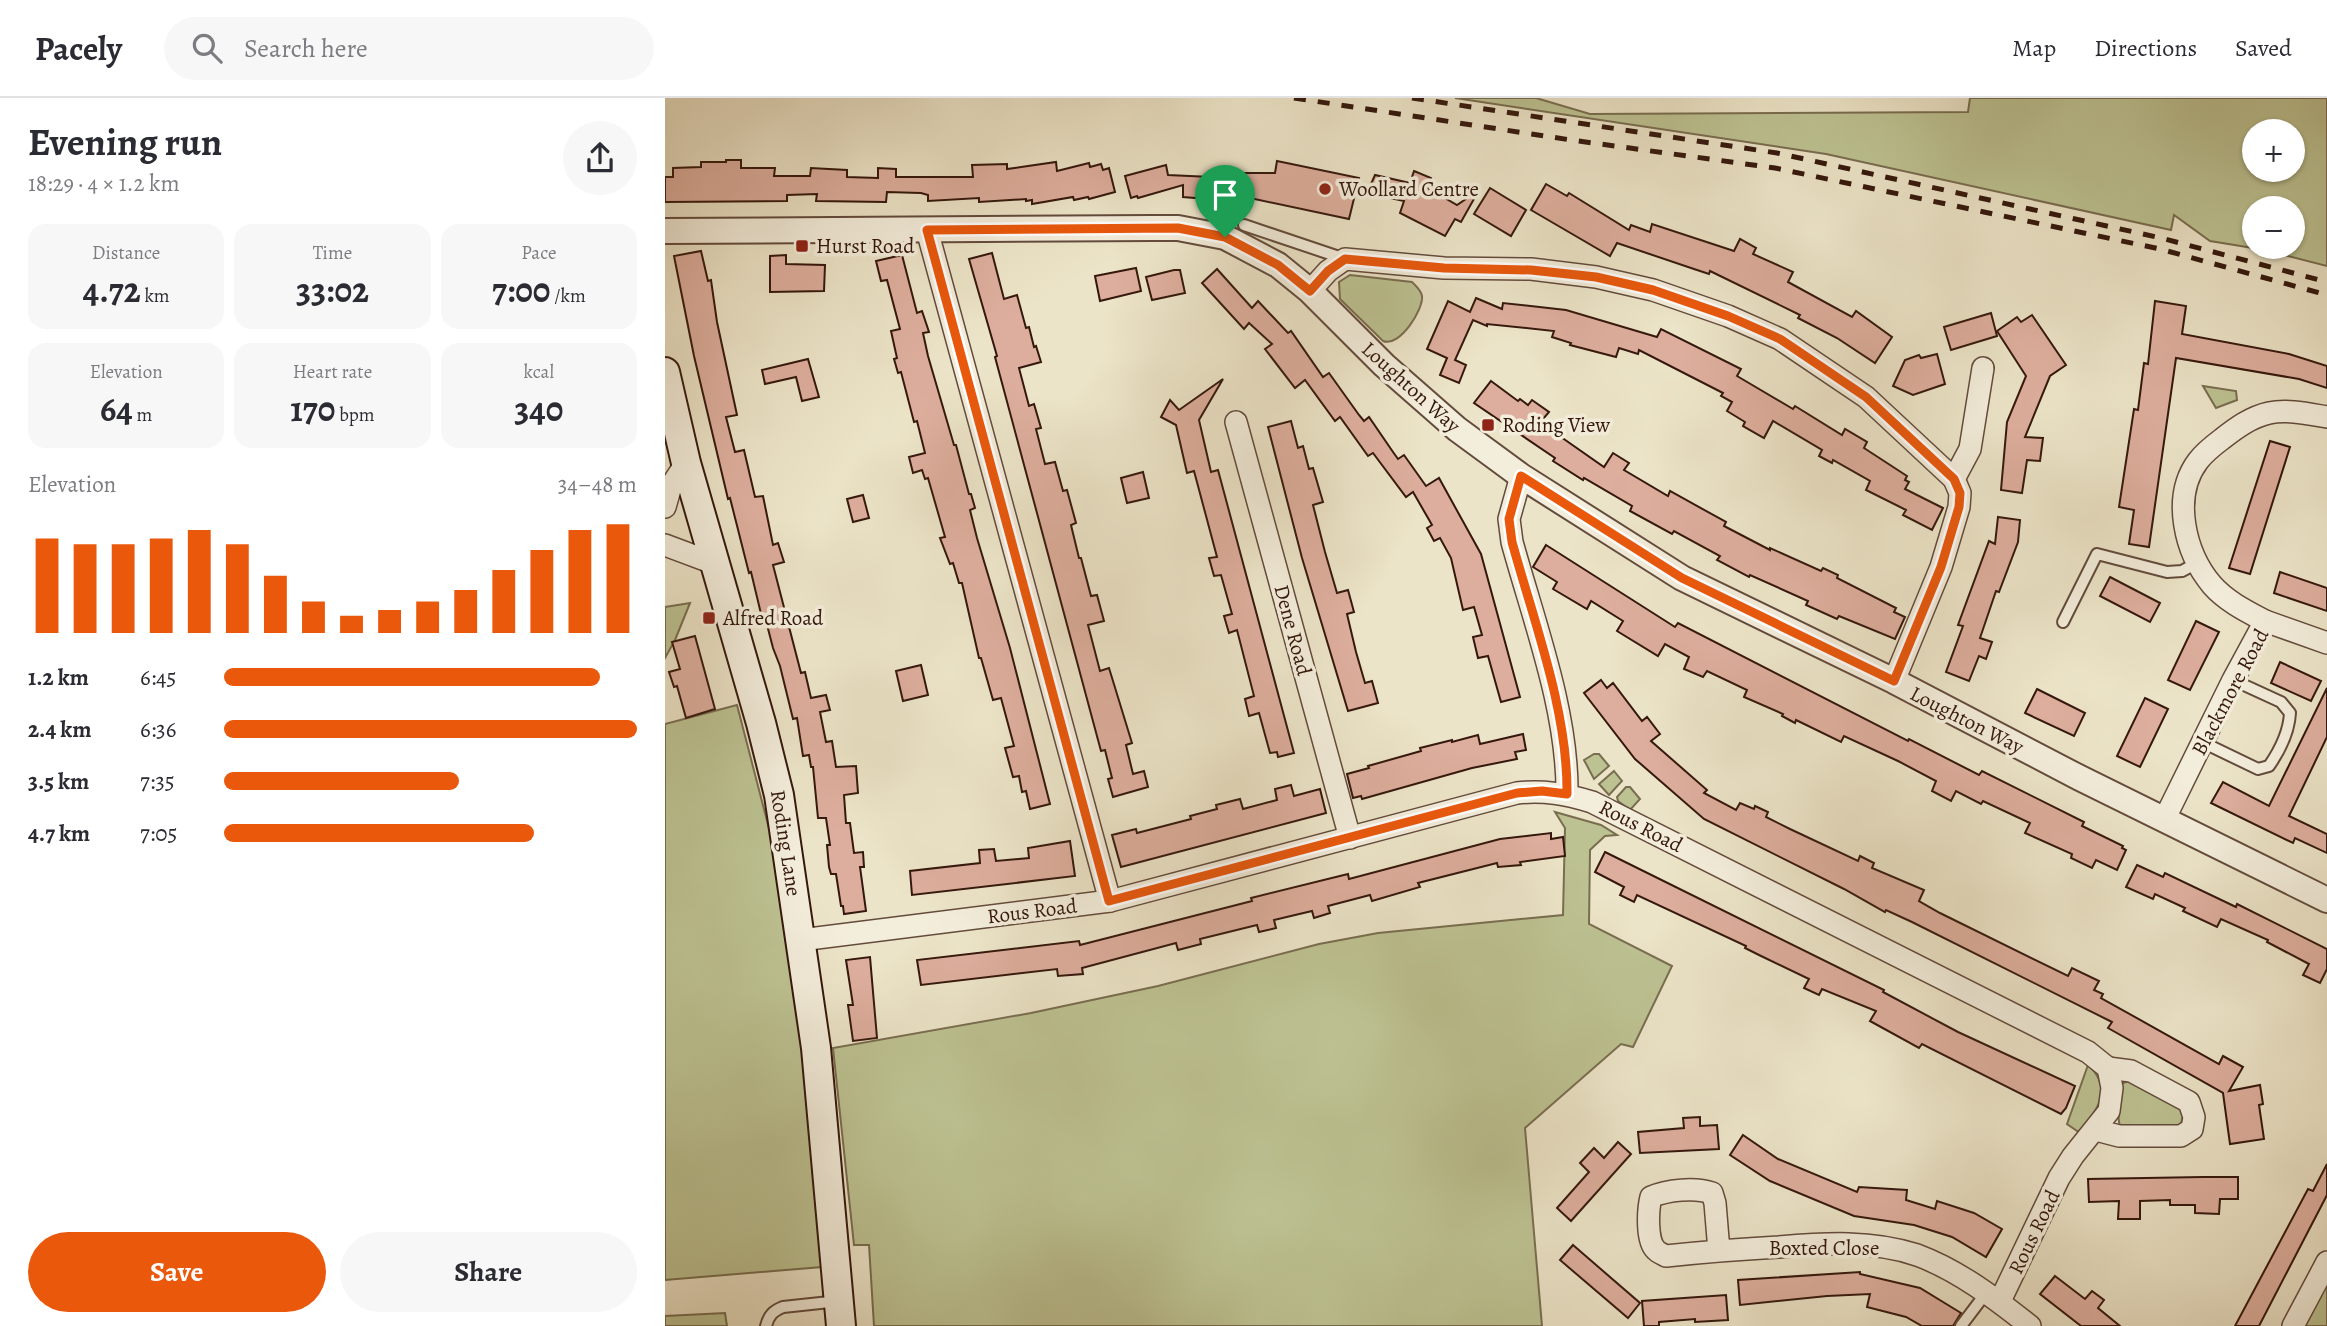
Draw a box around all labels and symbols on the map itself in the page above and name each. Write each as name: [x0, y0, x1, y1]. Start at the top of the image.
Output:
pin: [1195, 165, 1255, 237]
place label: Woollard Centre: [1338, 175, 1479, 203]
marker: Woollard Centre: [1317, 181, 1333, 197]
place label: Hurst Road: [816, 232, 915, 260]
marker: Hurst Road: [794, 238, 810, 254]
street label: Loughton Way: [1356, 335, 1467, 439]
place label: Roding View: [1502, 411, 1610, 439]
marker: Roding View: [1480, 417, 1496, 433]
street label: Dene Road: [1267, 581, 1319, 679]
place label: Alfred Road: [722, 604, 824, 632]
marker: Alfred Road: [701, 610, 717, 626]
street label: Blackmore Road: [2185, 623, 2276, 760]
street label: Loughton Way: [1905, 679, 2029, 761]
street label: Roding Lane: [764, 788, 808, 898]
street label: Rous Road: [1594, 793, 1688, 859]
street label: Rous Road: [985, 892, 1079, 930]
street label: Rous Road: [2002, 1185, 2067, 1279]
street label: Boxted Close: [1769, 1234, 1879, 1262]

